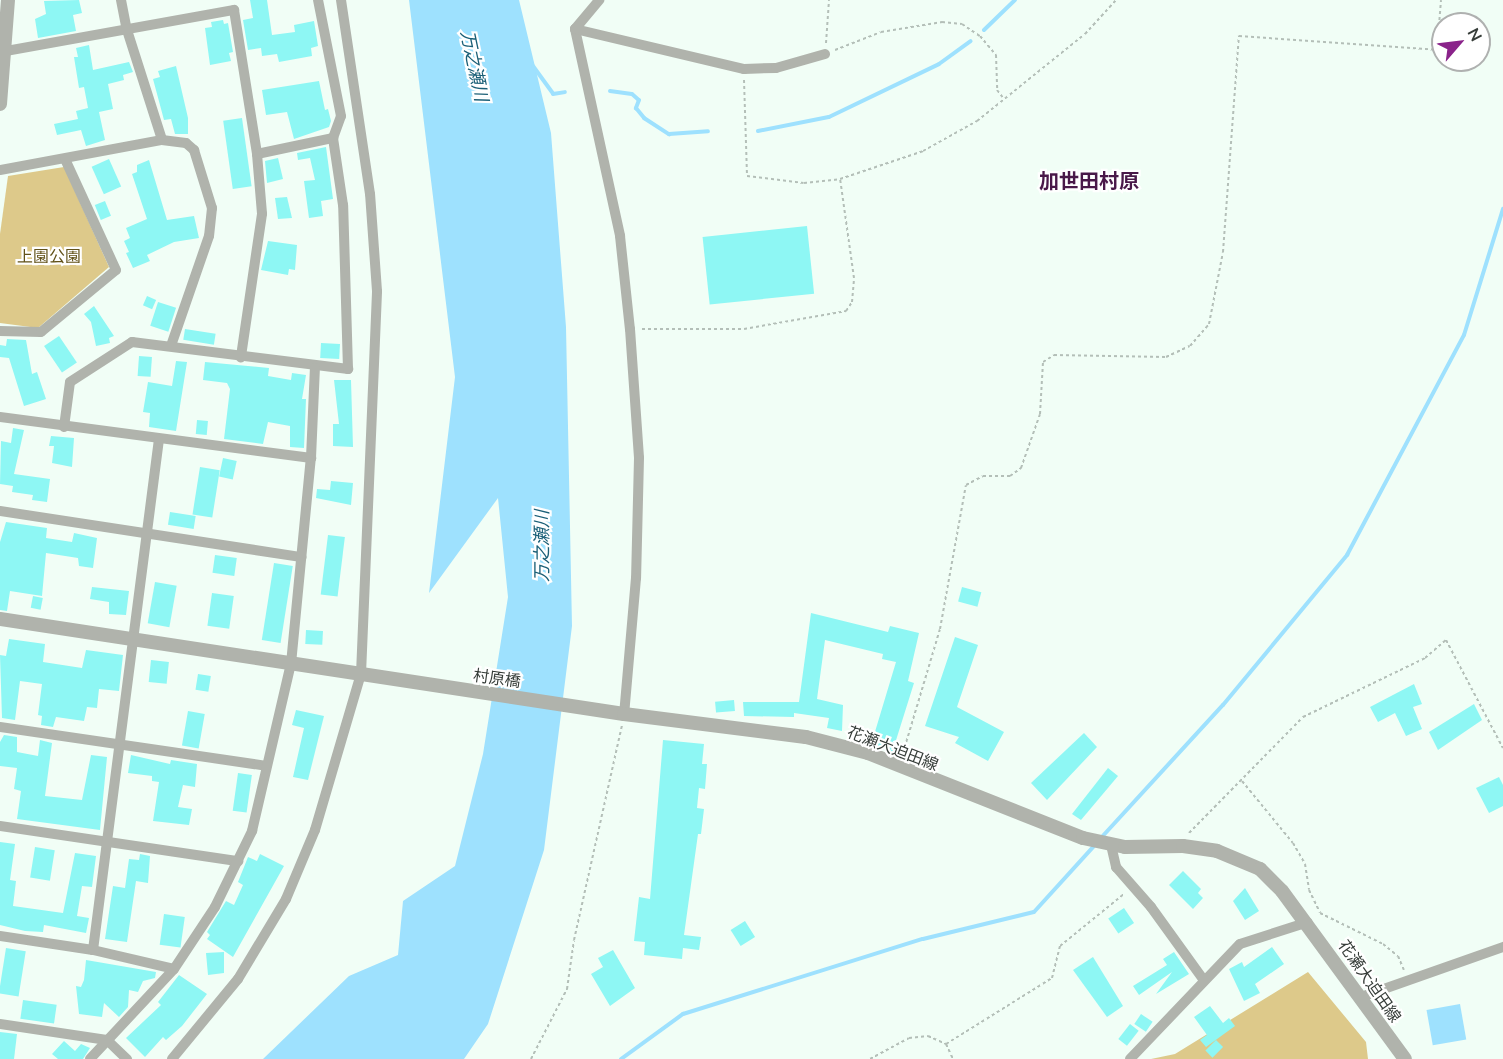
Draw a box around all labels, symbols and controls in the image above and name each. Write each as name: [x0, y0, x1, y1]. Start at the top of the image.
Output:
north arrow: [1431, 12, 1491, 72]
text: N: [1463, 24, 1487, 45]
water label: 万之瀬川: [456, 29, 492, 103]
district label: 加世田村原: [1039, 168, 1139, 192]
park label: 上園公園: [17, 246, 81, 266]
water label: 万之瀬川: [531, 510, 553, 582]
street label: 村原橋: [472, 665, 522, 691]
street label: 花瀬大迫田線: [845, 722, 941, 774]
street label: 花瀬大迫田線: [1335, 936, 1405, 1026]

